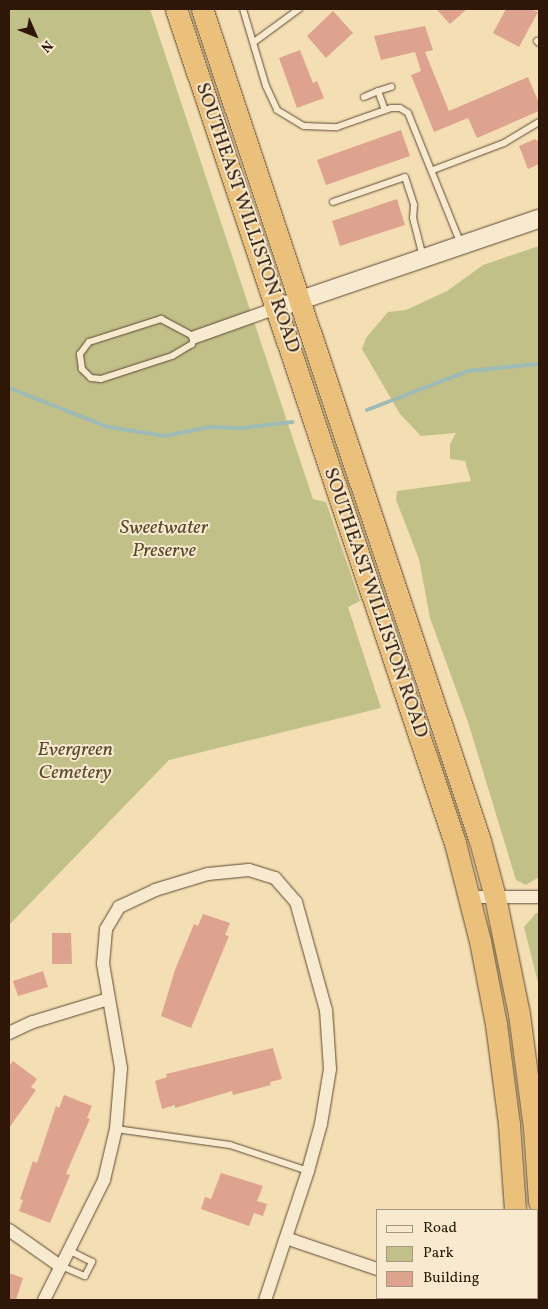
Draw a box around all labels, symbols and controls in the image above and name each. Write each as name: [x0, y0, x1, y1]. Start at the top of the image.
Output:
north arrow: [10, 10, 60, 60]
text: N: [36, 36, 57, 56]
street label: SOUTHEAST WILLISTON ROAD: [189, 79, 305, 357]
street label: SOUTHEAST WILLISTON ROAD: [317, 464, 433, 742]
park label: Sweetwater Preserve: [120, 516, 208, 563]
park label: Evergreen Cemetery: [37, 738, 113, 785]
legend: [376, 1209, 538, 1299]
text: Road: [423, 1218, 457, 1239]
text: Park: [423, 1243, 454, 1264]
text: Building: [423, 1268, 479, 1289]

